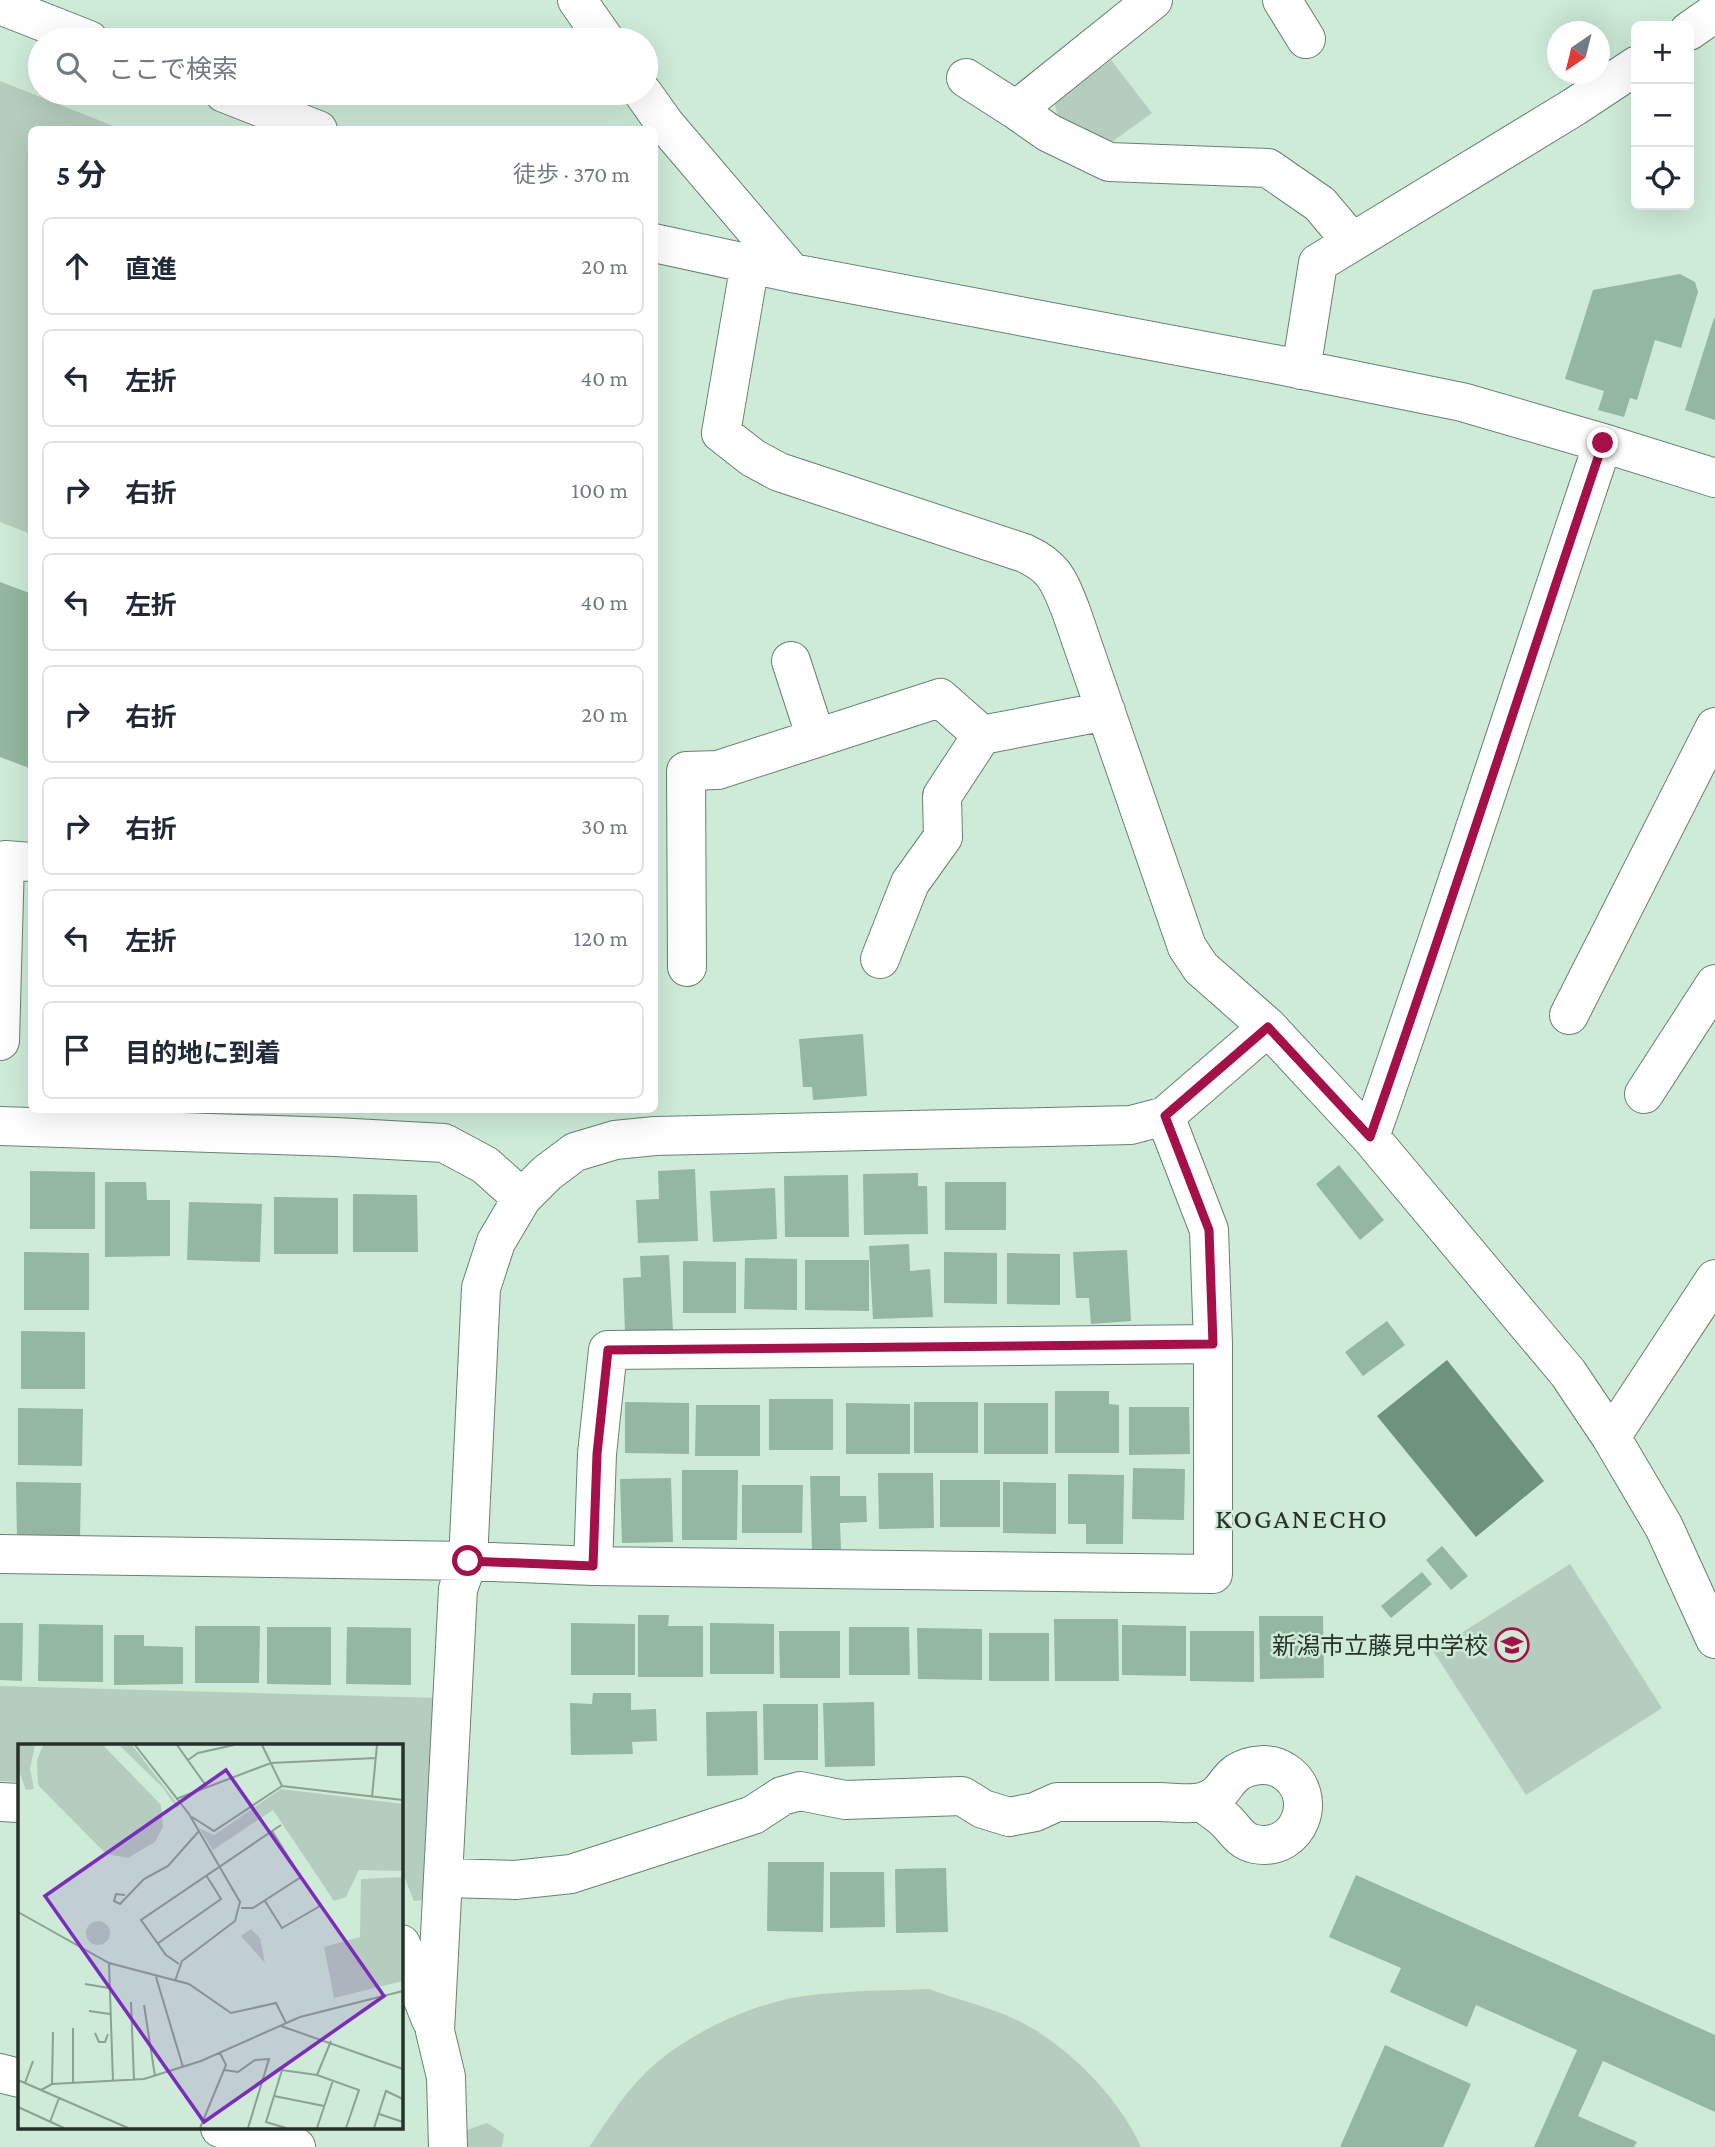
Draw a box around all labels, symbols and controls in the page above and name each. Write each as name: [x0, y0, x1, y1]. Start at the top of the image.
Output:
north arrow: [1547, 21, 1610, 84]
map controls: [1631, 21, 1694, 210]
button: +: [1631, 21, 1694, 84]
search box: [28, 28, 658, 105]
icon: search: [52, 48, 90, 86]
text: ここで検索: [108, 55, 238, 84]
button: −: [1631, 84, 1694, 147]
button: locate: [1631, 147, 1694, 210]
text: 5 分: [56, 158, 106, 191]
text: 徒歩 · 370 m: [513, 161, 630, 187]
icon: ahead: [58, 247, 96, 285]
text: 20 m: [581, 253, 628, 279]
text: 直進: [125, 255, 177, 284]
icon: left: [58, 359, 96, 397]
text: 40 m: [580, 365, 628, 391]
text: 左折: [125, 367, 177, 396]
route end: [1587, 427, 1618, 458]
icon: right: [58, 471, 96, 509]
text: 100 m: [572, 477, 628, 503]
text: 右折: [125, 479, 177, 508]
icon: left: [58, 583, 96, 621]
text: 40 m: [580, 589, 628, 615]
text: 左折: [125, 591, 177, 620]
icon: right: [58, 695, 96, 733]
text: 20 m: [581, 701, 628, 727]
text: 右折: [125, 703, 177, 732]
icon: right: [58, 807, 96, 845]
text: 30 m: [581, 813, 628, 839]
text: 右折: [125, 815, 177, 844]
icon: left: [58, 919, 96, 957]
text: 120 m: [574, 925, 628, 951]
text: 左折: [125, 927, 177, 956]
icon: arrive: [58, 1031, 96, 1069]
text: 目的地に到着: [125, 1039, 281, 1068]
district label: KOGANECHO: [1215, 1503, 1389, 1534]
route start: [452, 1545, 483, 1576]
school or university icon: 新潟市立藤見中学校: [1493, 1626, 1531, 1664]
place label: 新潟市立藤見中学校: [1272, 1632, 1488, 1659]
inset map: [18, 1744, 402, 2130]

